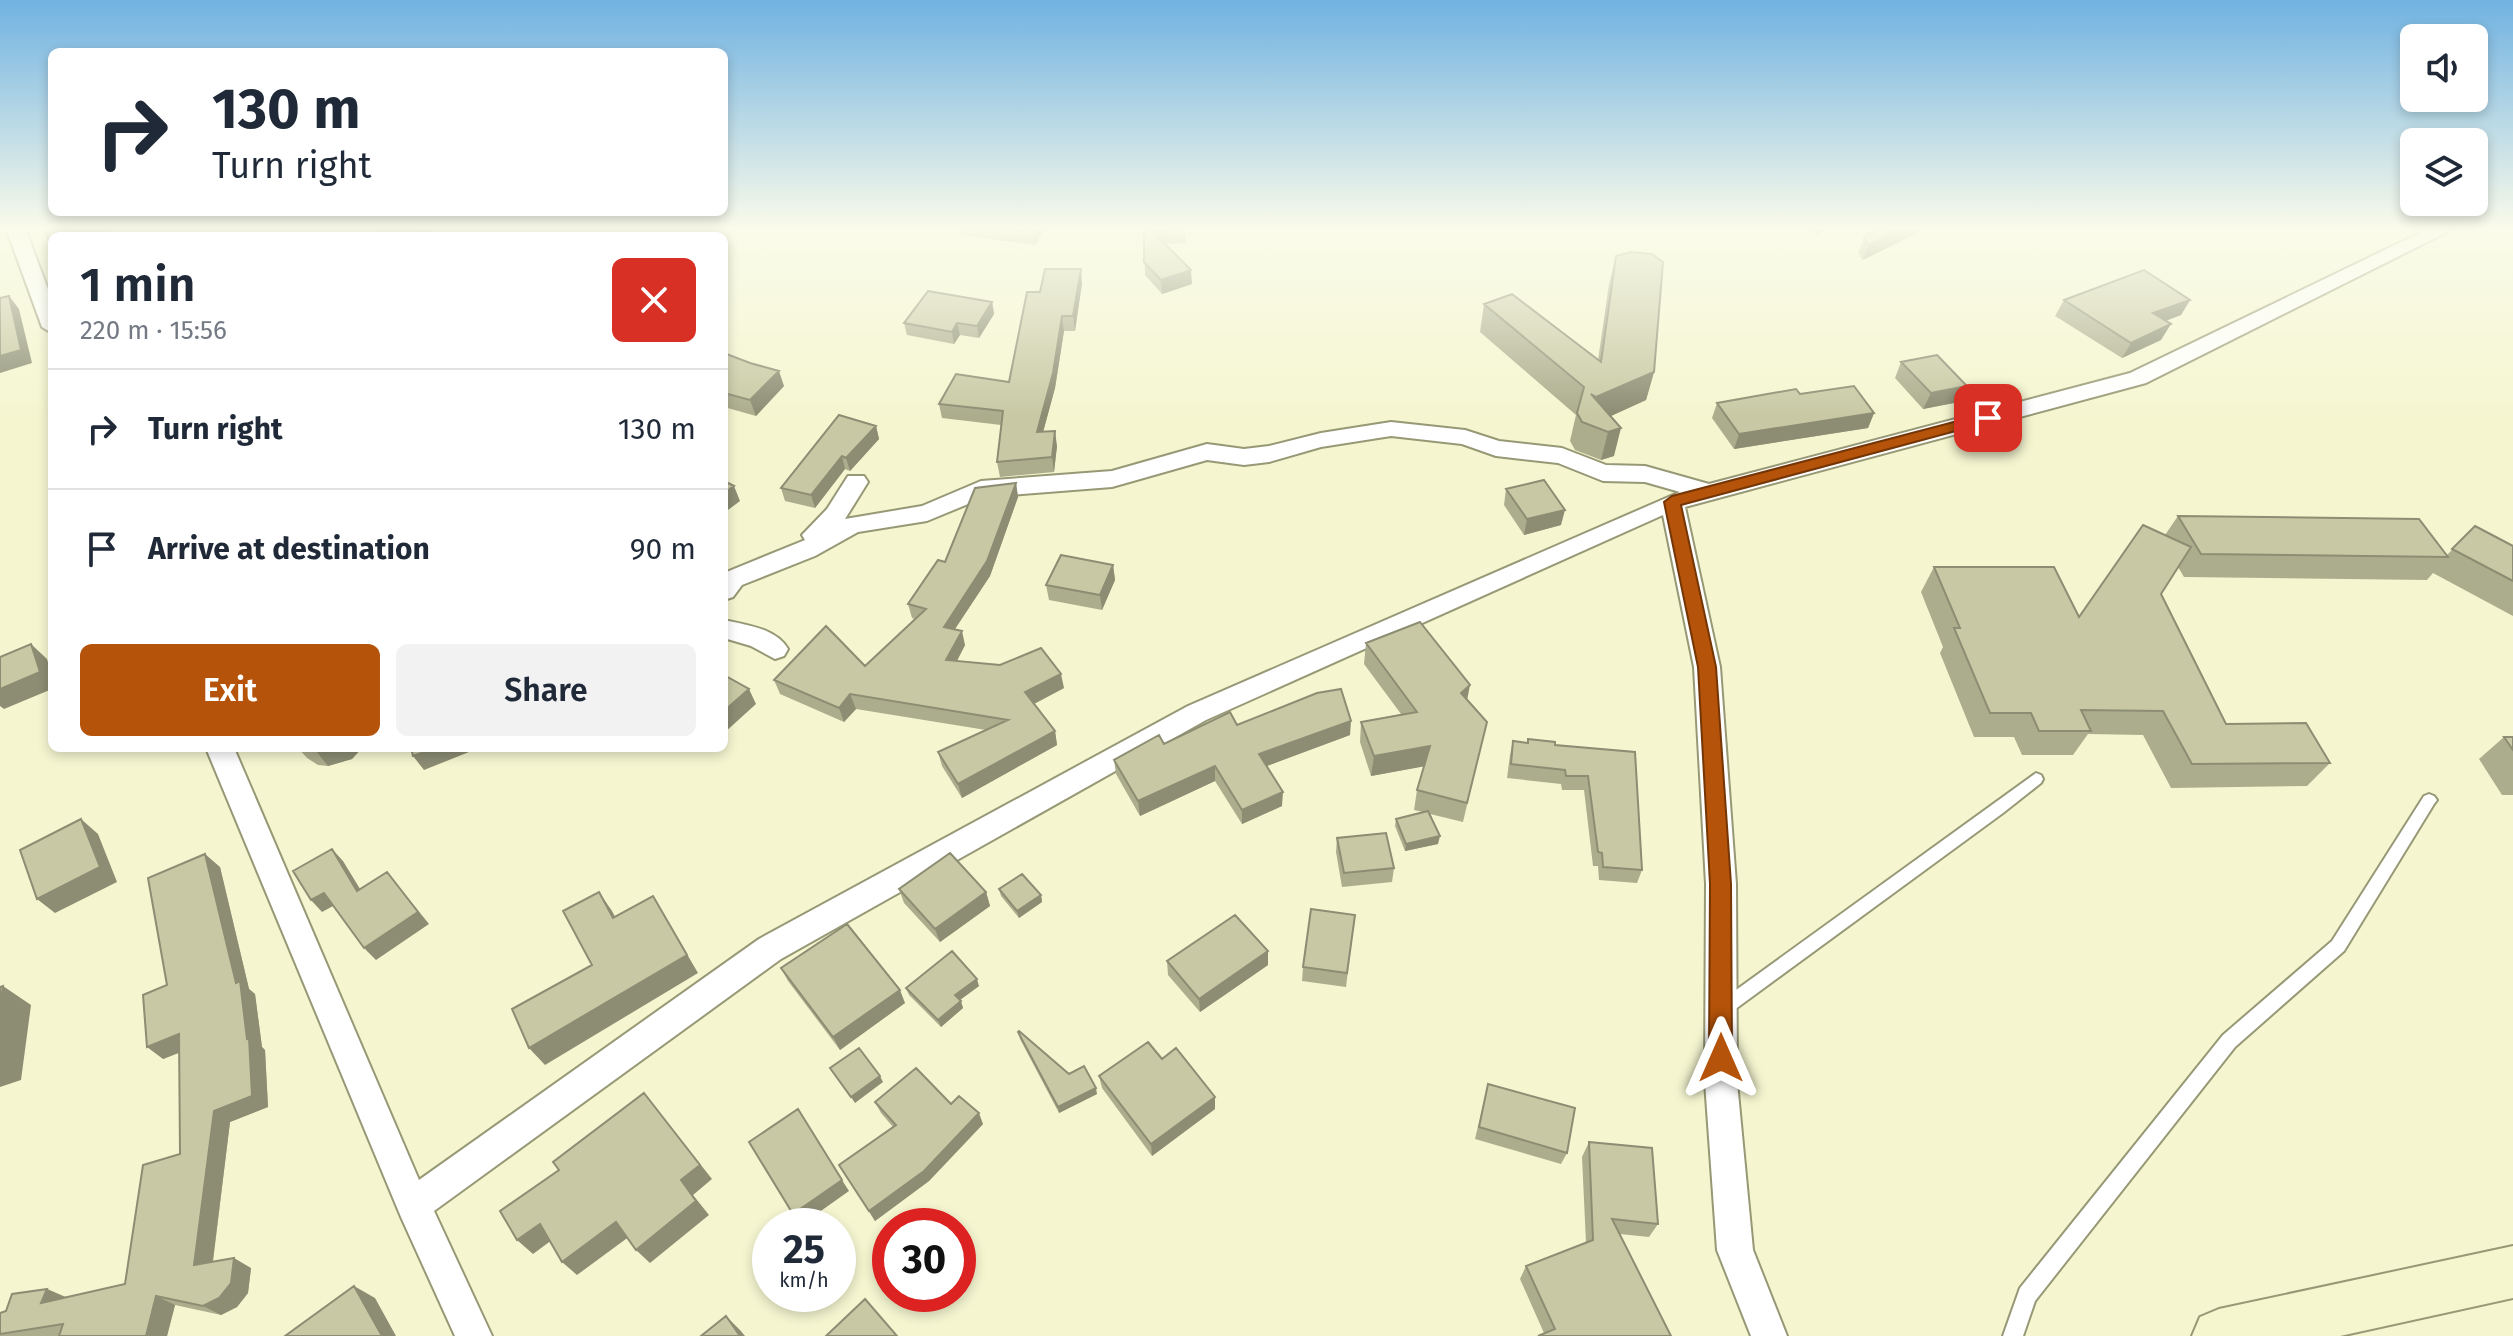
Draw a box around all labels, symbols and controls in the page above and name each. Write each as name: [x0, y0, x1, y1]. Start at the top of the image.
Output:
map controls: [2400, 24, 2488, 216]
button: sound: [2400, 24, 2488, 112]
text: 130 m: [212, 76, 360, 143]
icon: right: [80, 80, 184, 184]
button: layers: [2400, 128, 2488, 216]
text: Turn right: [212, 144, 372, 188]
text: 1 min: [80, 256, 196, 314]
button: close: [612, 258, 696, 342]
text: 220 m · 15:56: [80, 315, 227, 346]
pin: [1954, 384, 2022, 452]
icon: arrive: [1966, 396, 2010, 440]
icon: right: [80, 407, 124, 451]
text: Turn right: [148, 411, 283, 447]
text: 130 m: [618, 411, 696, 447]
icon: arrive: [80, 527, 124, 571]
text: Arrive at destination: [148, 531, 430, 567]
text: 90 m: [630, 531, 696, 567]
button: Exit: [80, 644, 380, 736]
button: Share: [396, 644, 696, 736]
position arrow: [1679, 1016, 1763, 1100]
speed limit sign: 30: [872, 1208, 976, 1312]
text: 25: [783, 1226, 825, 1274]
text: km/h: [779, 1268, 829, 1292]

